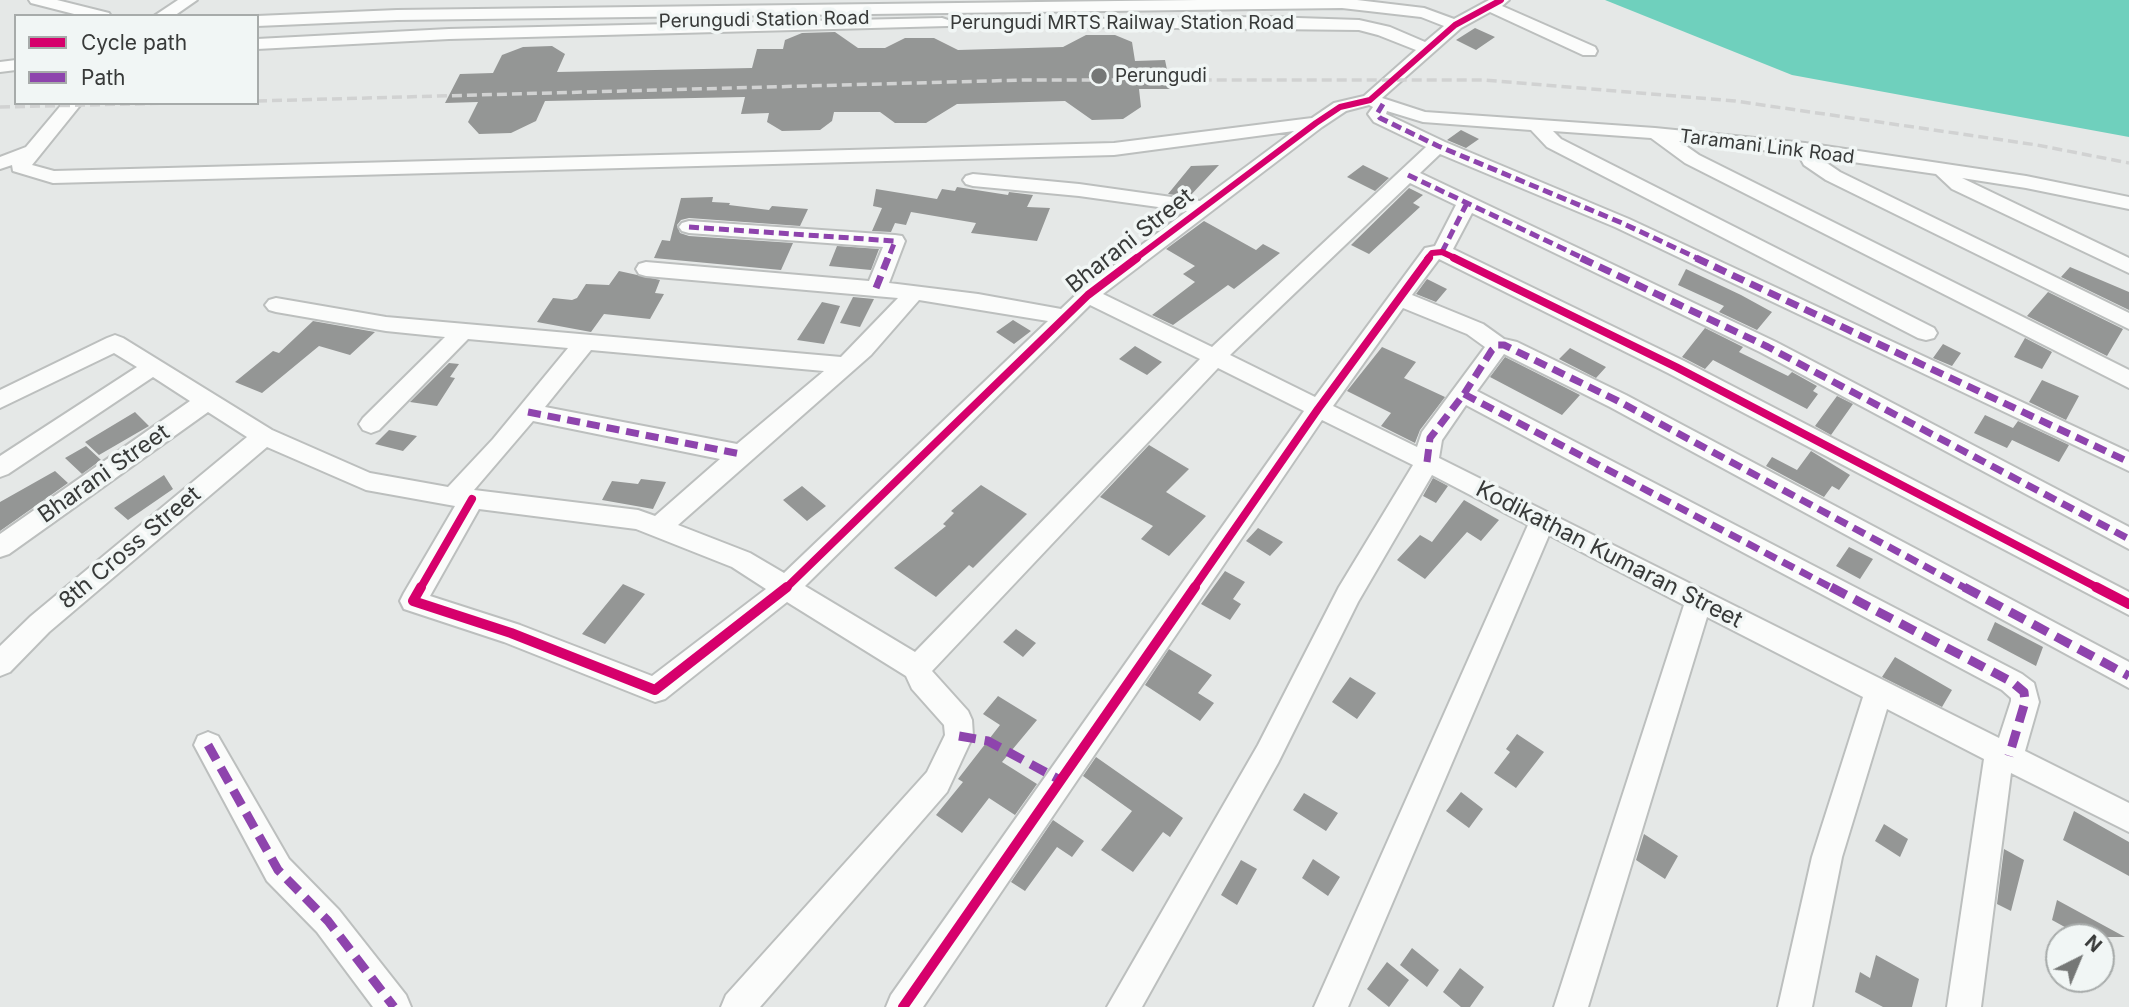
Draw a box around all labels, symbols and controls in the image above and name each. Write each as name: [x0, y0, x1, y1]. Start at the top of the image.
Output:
street label: Perungudi Station Road: [658, 7, 870, 33]
street label: Perungudi MRTS Railway Station Road: [950, 12, 1294, 34]
legend: [14, 14, 259, 105]
text: Cycle path: [81, 30, 187, 55]
text: Path: [81, 65, 126, 90]
place label: Perungudi: [1115, 65, 1207, 87]
marker: Perungudi: [1089, 66, 1109, 86]
street label: Taramani Link Road: [1678, 125, 1856, 169]
street label: Bharani Street: [1061, 183, 1199, 299]
street label: Bharani Street: [33, 419, 175, 529]
street label: Kodikathan Kumaran Street: [1471, 476, 1747, 634]
street label: 8th Cross Street: [54, 481, 206, 615]
north arrow: [2045, 923, 2115, 993]
text: N: [2080, 930, 2106, 957]

